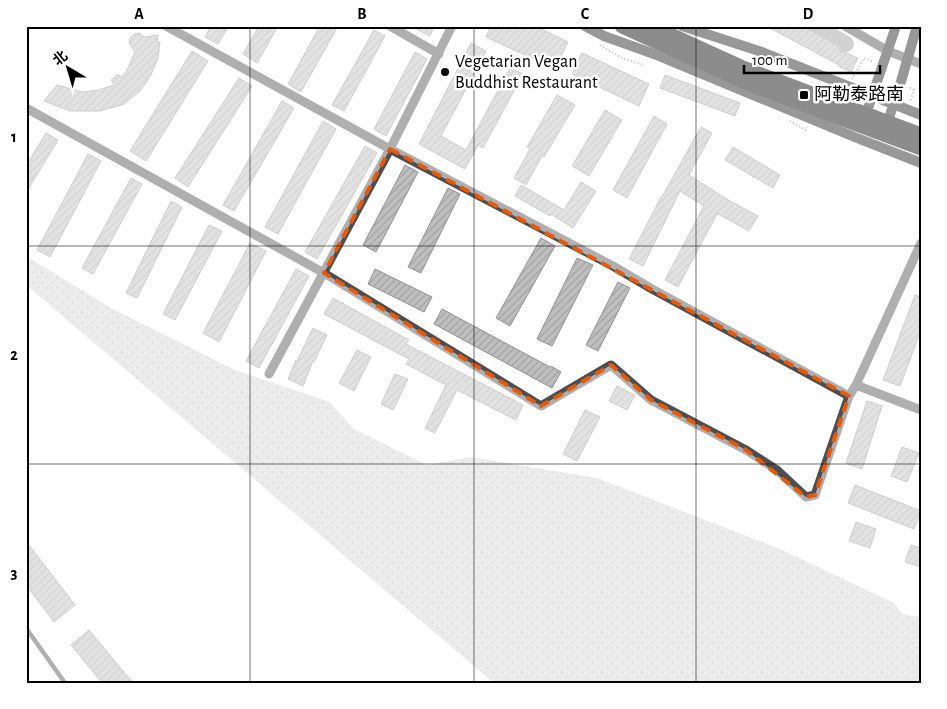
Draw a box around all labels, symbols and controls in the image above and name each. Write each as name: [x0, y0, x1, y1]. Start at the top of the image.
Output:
text: A: [134, 6, 144, 22]
text: B: [357, 6, 367, 22]
text: C: [581, 6, 590, 22]
text: D: [803, 6, 814, 22]
north arrow: [42, 42, 92, 92]
scale bar: [744, 42, 881, 74]
text: 北: [50, 48, 70, 68]
place label: Vegetarian Vegan Buddhist Restaurant: [455, 53, 598, 92]
text: 100 m: [752, 53, 787, 68]
marker: Vegetarian Vegan Buddhist Restaurant: [439, 66, 451, 78]
place label: 阿勒泰路南: [814, 84, 904, 104]
marker: 阿勒泰路南: [798, 89, 810, 101]
text: 1: [11, 129, 17, 145]
text: 2: [10, 347, 18, 363]
text: 3: [11, 565, 18, 581]

